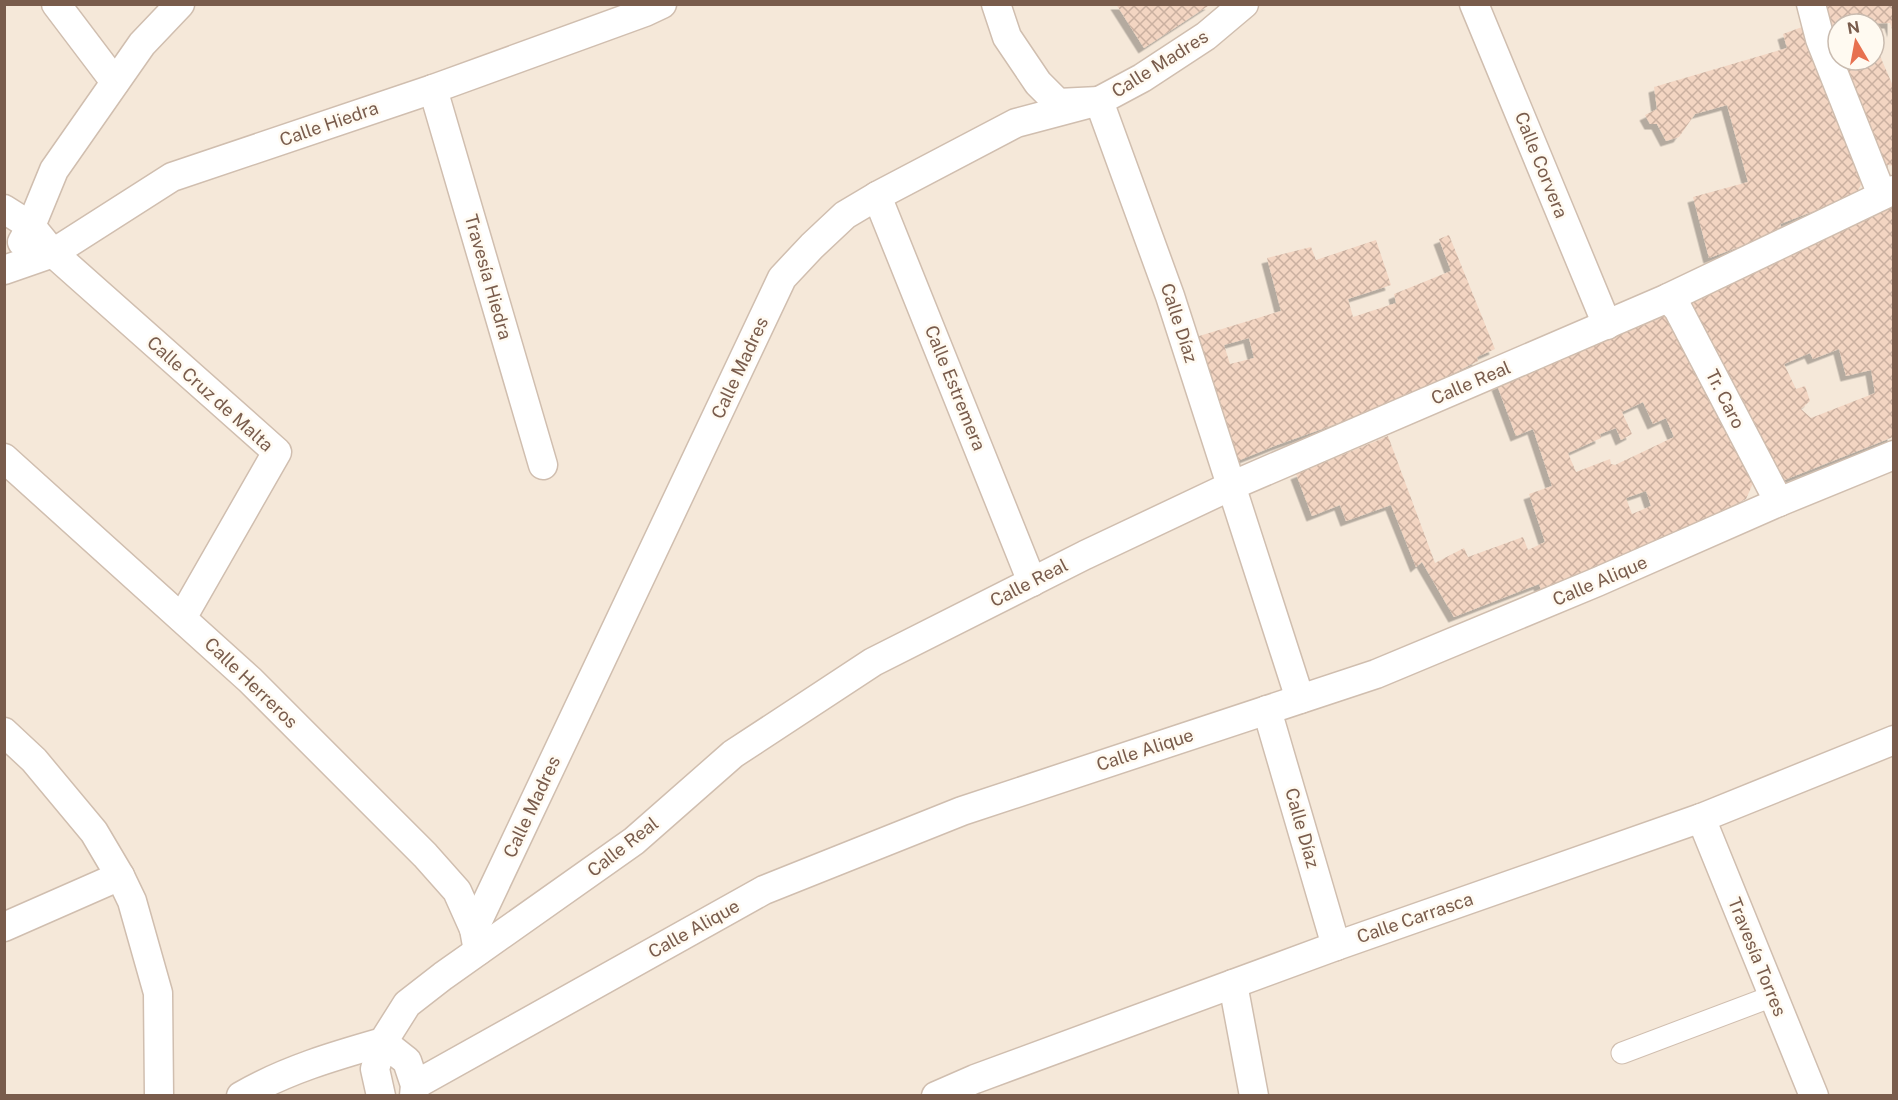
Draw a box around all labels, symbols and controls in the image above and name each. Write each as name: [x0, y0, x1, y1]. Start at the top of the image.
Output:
north arrow: [1826, 12, 1886, 72]
text: N: [1846, 17, 1861, 38]
street label: Calle Madres: [1108, 26, 1212, 102]
street label: Calle Hiedra: [277, 97, 381, 150]
street label: Calle Corvera: [1511, 109, 1572, 221]
street label: Travesía Hiedra: [461, 212, 516, 342]
street label: Calle Díaz: [1157, 280, 1202, 365]
street label: Calle Madres: [707, 314, 772, 422]
street label: Calle Estremera: [921, 322, 990, 454]
street label: Calle Cruz de Malta: [143, 332, 278, 456]
street label: Calle Real: [1428, 356, 1514, 409]
street label: Tr. Caro: [1702, 366, 1749, 432]
street label: Calle Alique: [1549, 551, 1650, 610]
street label: Calle Real: [986, 554, 1071, 611]
street label: Calle Herreros: [201, 633, 302, 732]
street label: Calle Alique: [1094, 724, 1196, 775]
street label: Calle Madres: [499, 753, 564, 861]
street label: Calle Díaz: [1281, 785, 1324, 870]
street label: Calle Real: [583, 812, 662, 881]
street label: Calle Carrasca: [1354, 888, 1476, 947]
street label: Travesía Torres: [1724, 894, 1791, 1019]
street label: Calle Alique: [645, 895, 743, 962]

